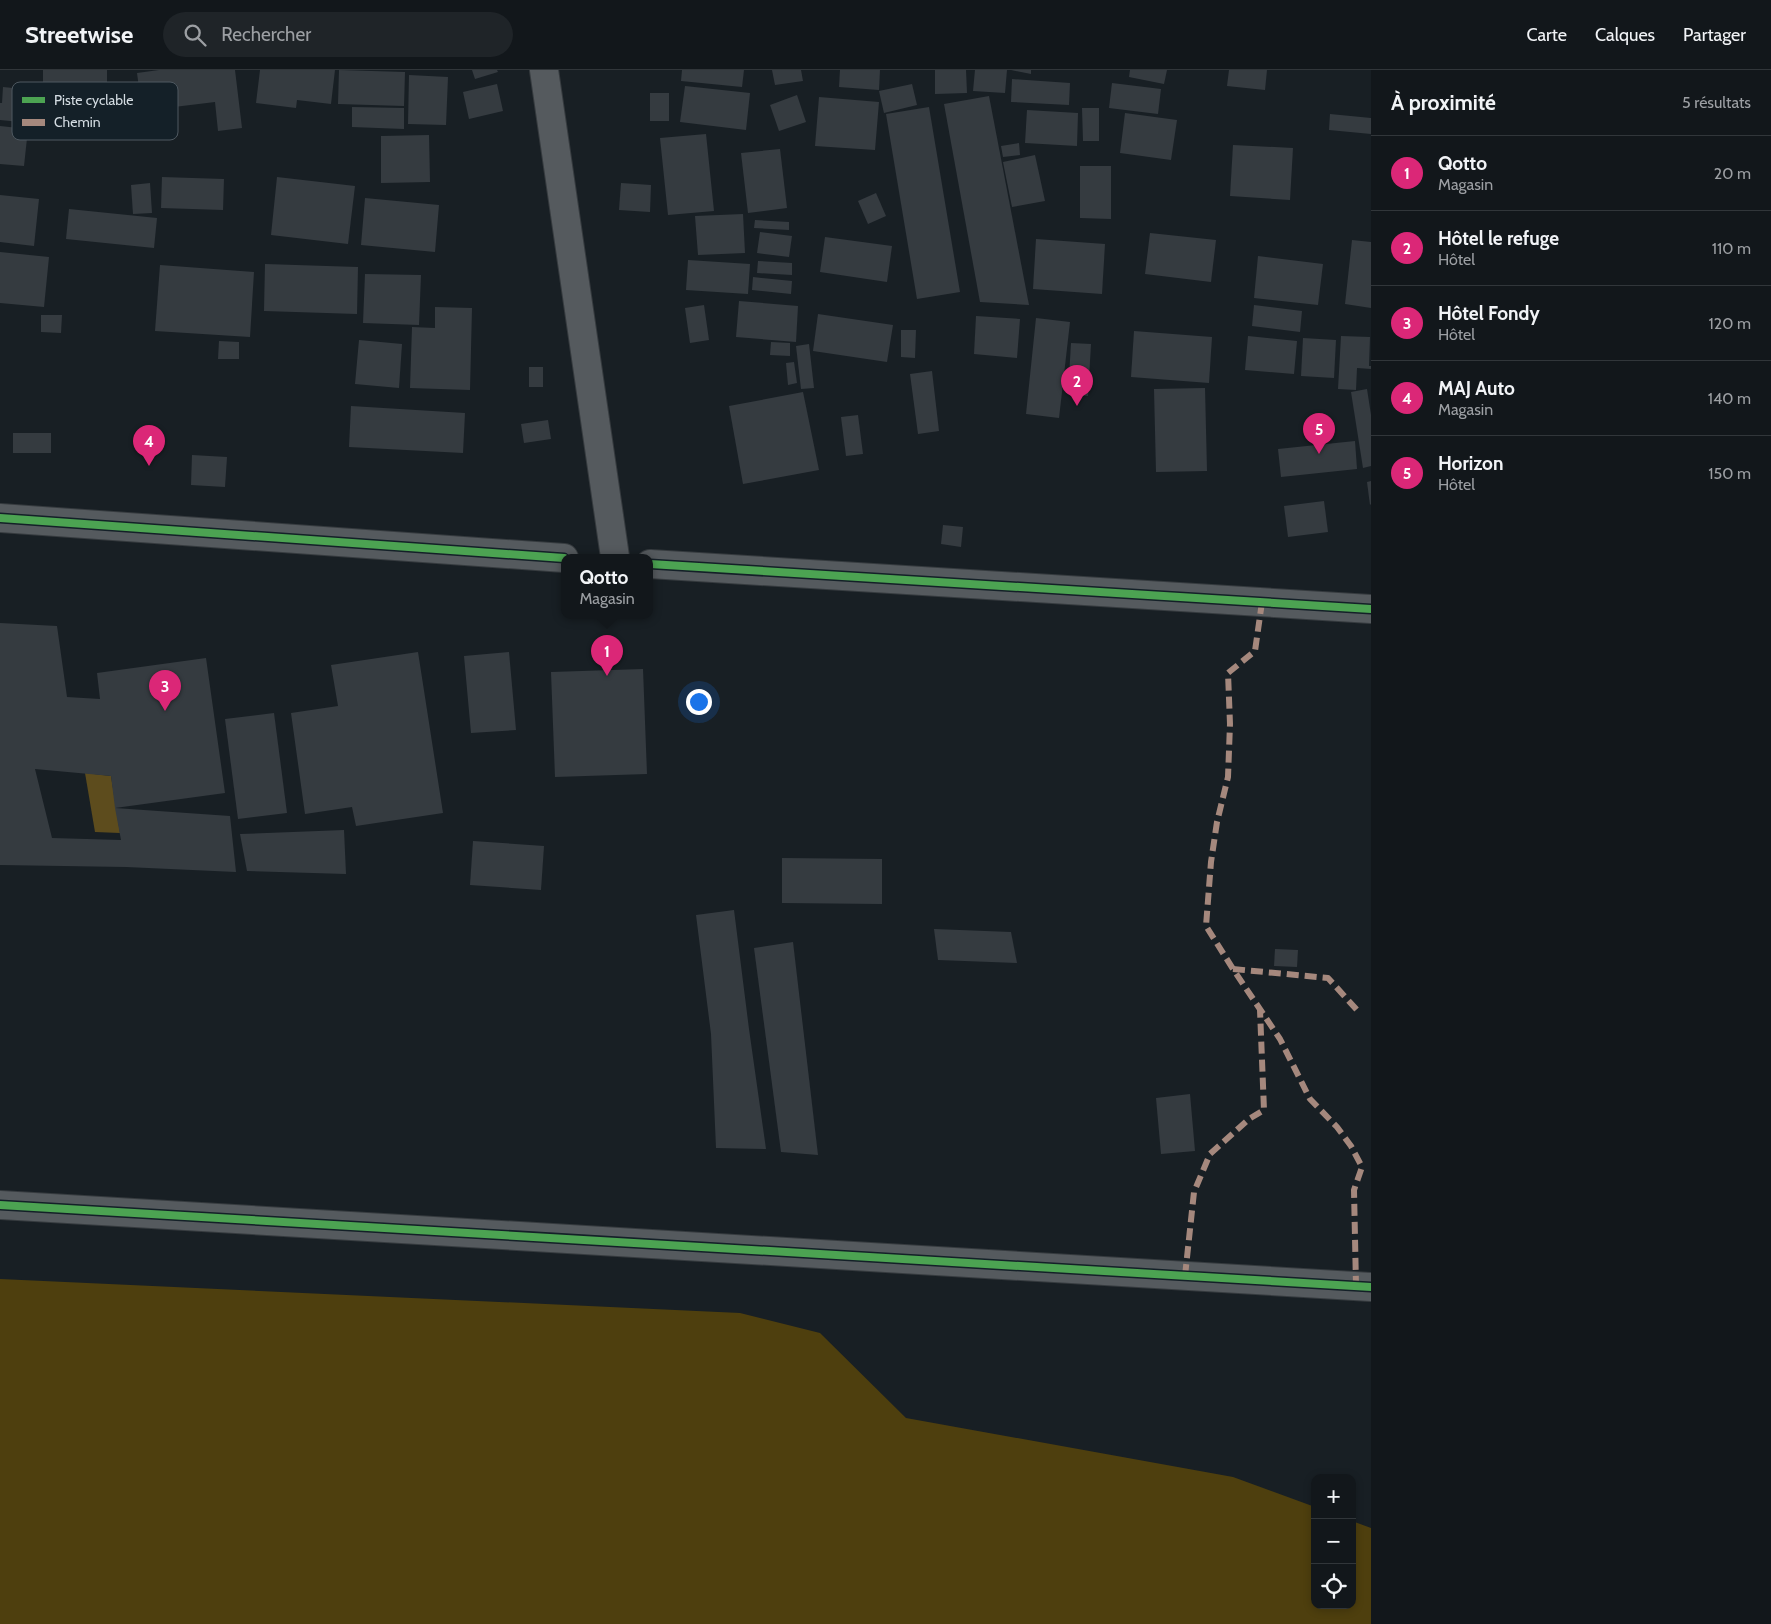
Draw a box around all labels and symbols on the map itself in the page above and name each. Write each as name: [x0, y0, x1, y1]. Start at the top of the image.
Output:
legend: [12, 82, 178, 140]
text: Piste cyclable: [54, 91, 134, 109]
text: Chemin: [54, 113, 101, 131]
pin: 2: [1061, 365, 1093, 406]
pin: 5: [1303, 413, 1335, 454]
pin: 4: [133, 425, 165, 466]
pin: 1: [591, 635, 623, 676]
pin: 3: [149, 670, 181, 711]
your location: [686, 689, 712, 715]

